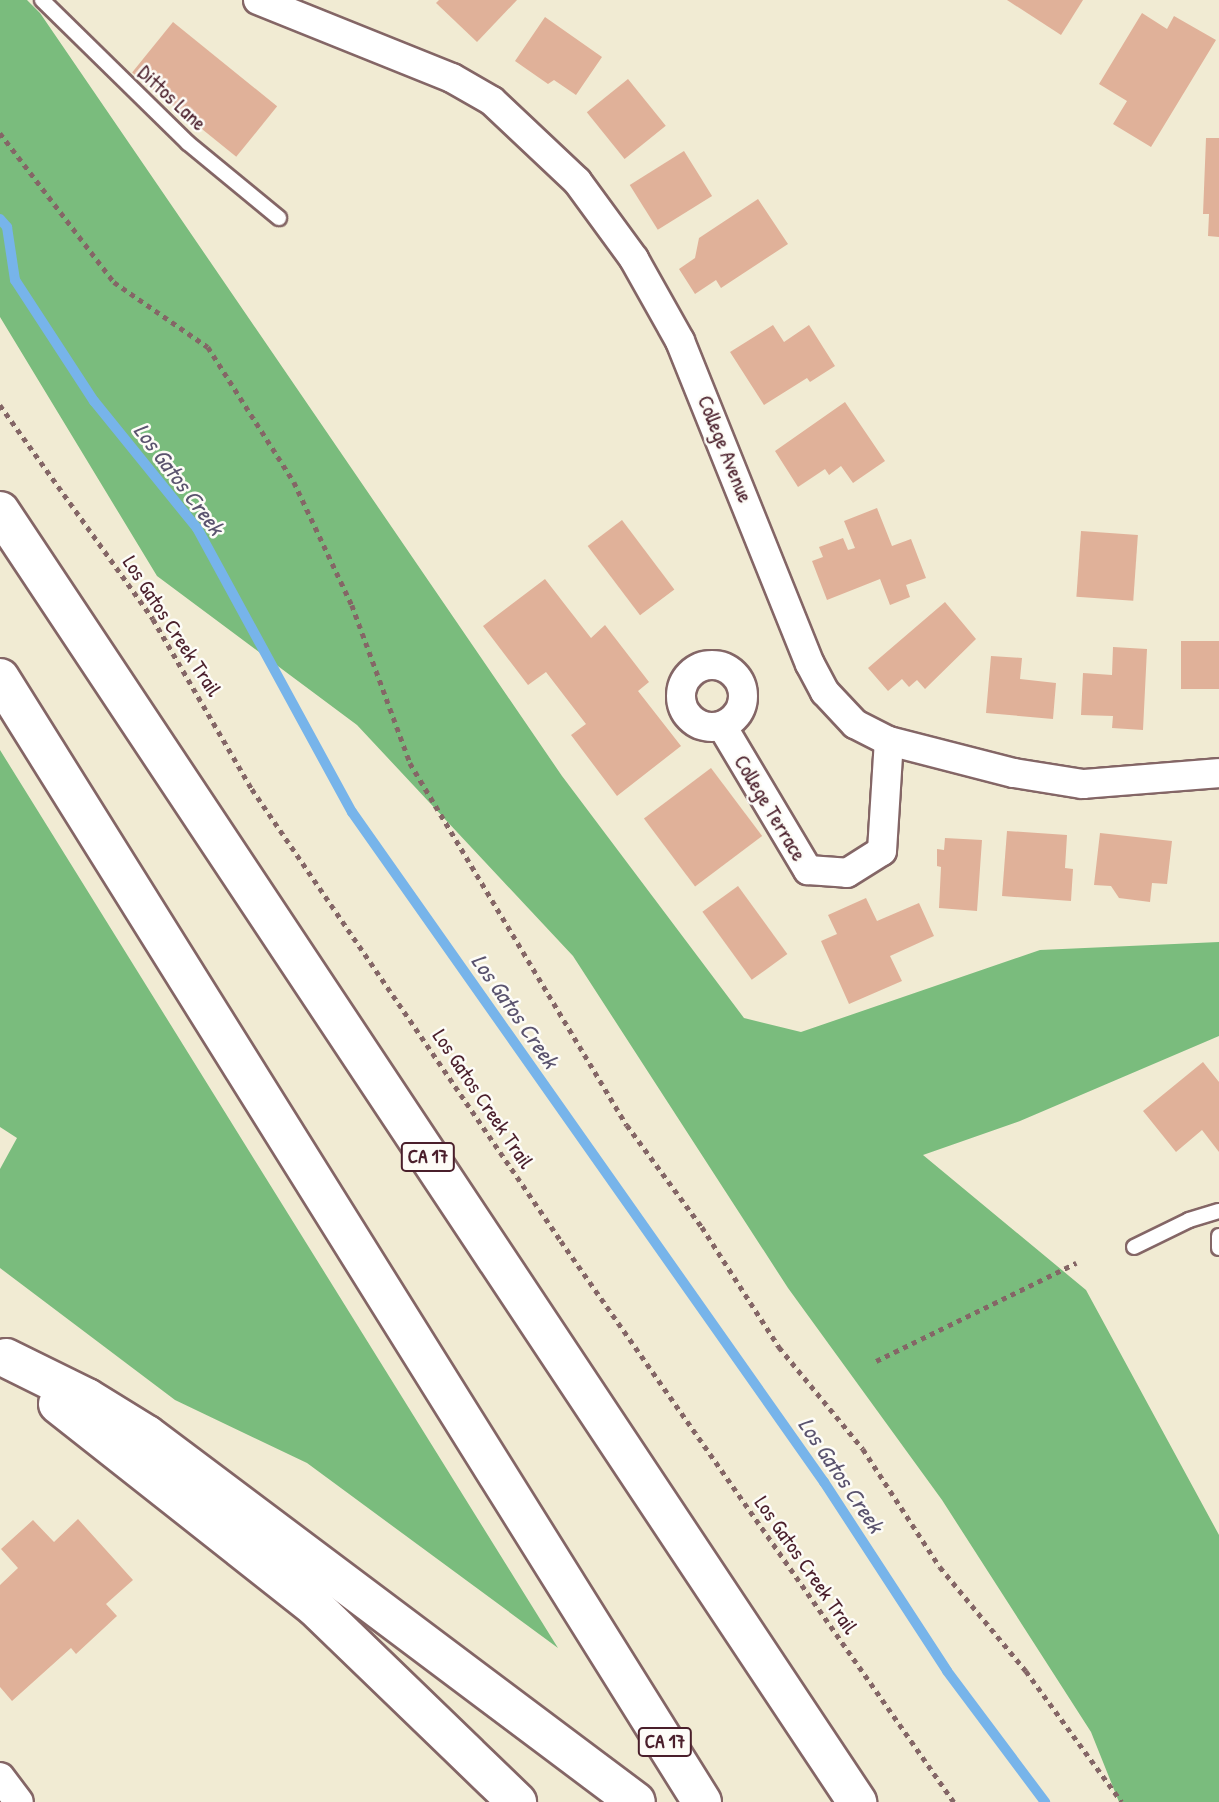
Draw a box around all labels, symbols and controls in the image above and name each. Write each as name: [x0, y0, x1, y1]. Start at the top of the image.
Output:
street label: Dittos Lane: [133, 60, 211, 136]
street label: College Avenue: [692, 392, 758, 506]
water label: Los Gatos Creek: [128, 418, 230, 540]
street label: Los Gatos Creek Trail: [117, 551, 227, 701]
street label: College Terrace: [729, 751, 811, 865]
water label: Los Gatos Creek: [466, 949, 564, 1073]
street label: Los Gatos Creek Trail: [427, 1025, 539, 1173]
road number: CA 17: [400, 1142, 456, 1172]
water label: Los Gatos Creek: [792, 1412, 890, 1538]
street label: Los Gatos Creek Trail: [749, 1491, 863, 1639]
road number: CA 17: [637, 1726, 693, 1758]

